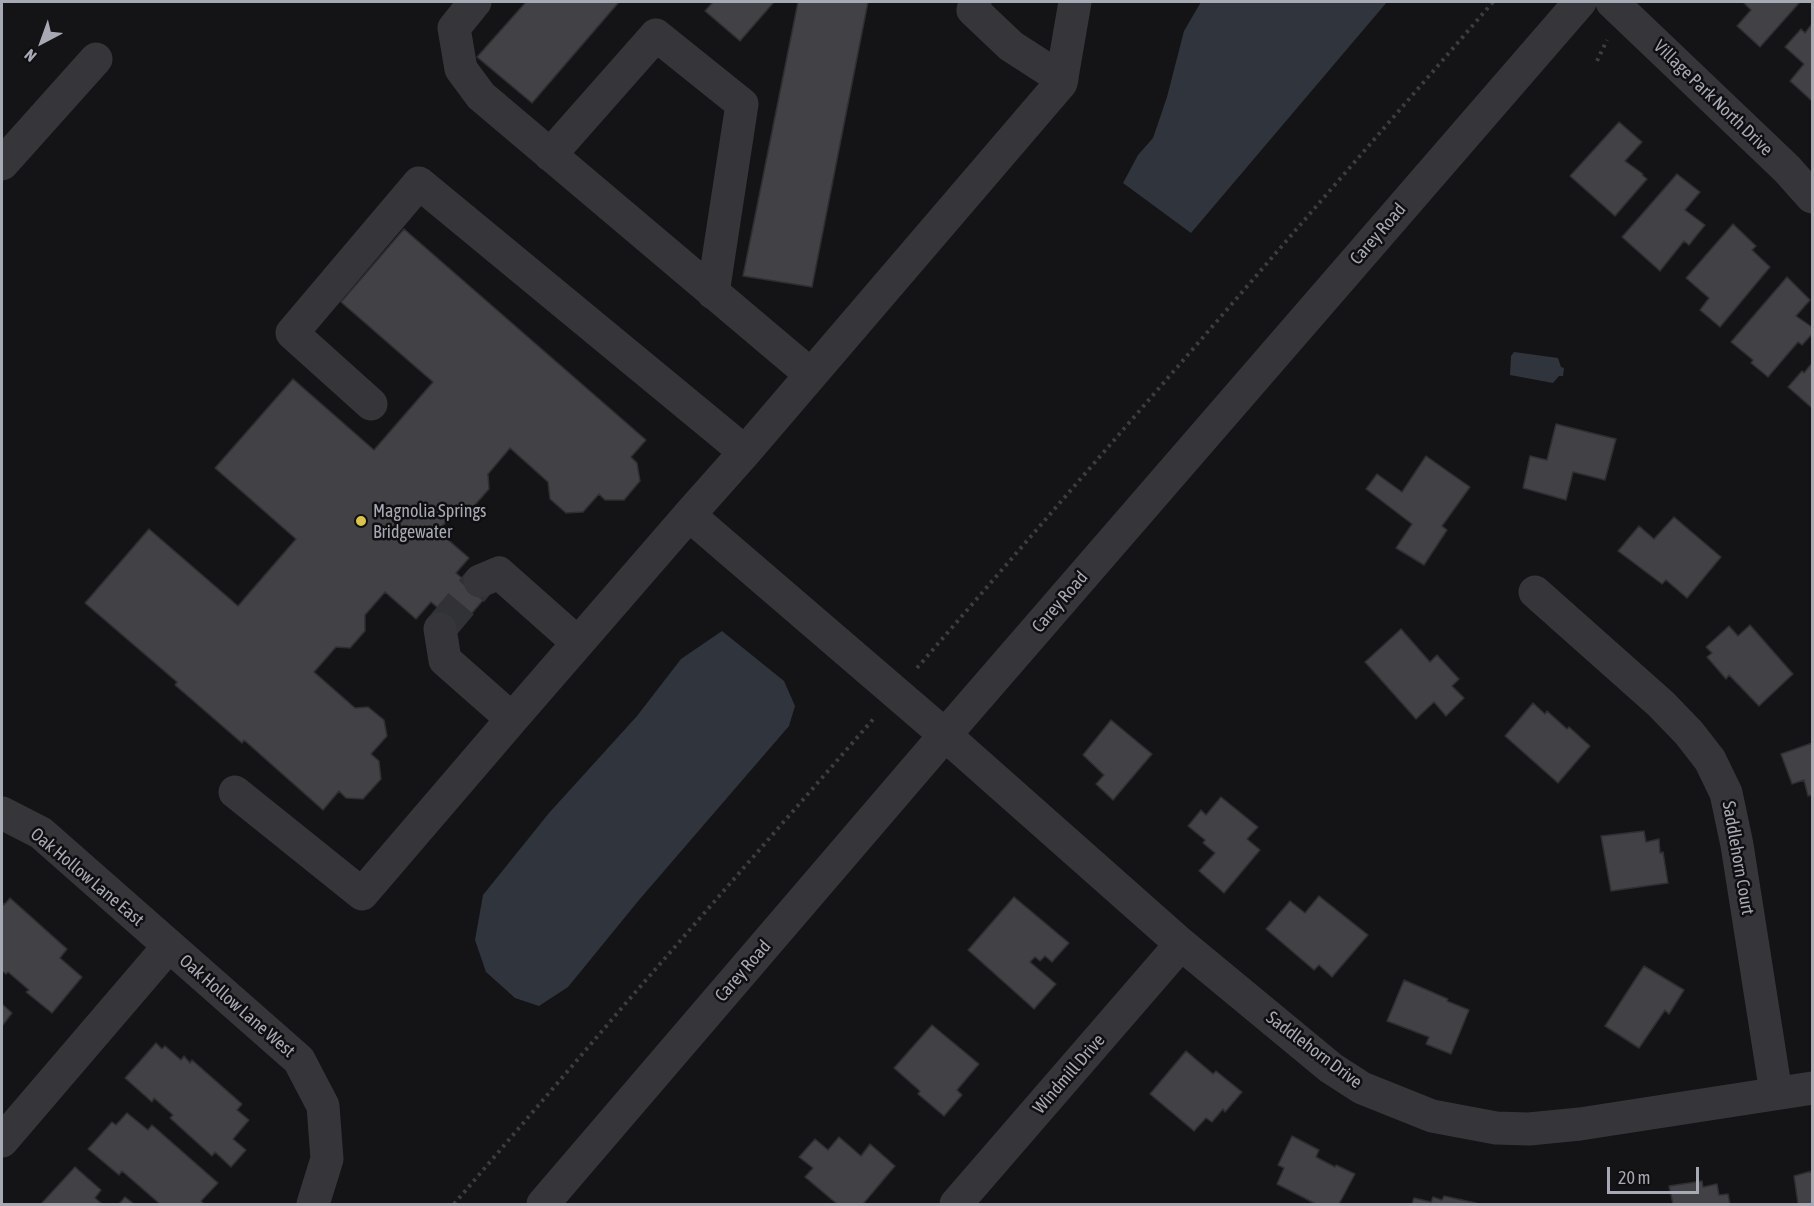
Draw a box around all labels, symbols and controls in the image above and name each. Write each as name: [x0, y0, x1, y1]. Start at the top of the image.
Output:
north arrow: [12, 12, 72, 72]
street label: Village Park North Drive: [1649, 36, 1777, 160]
text: N: [21, 46, 40, 65]
street label: Carey Road: [1346, 199, 1410, 269]
place label: Magnolia Springs Bridgewater: [373, 500, 486, 542]
marker: Magnolia Springs Bridgewater: [354, 514, 368, 528]
street label: Carey Road: [1028, 567, 1092, 637]
street label: Saddlehorn Court: [1717, 799, 1759, 917]
street label: Oak Hollow Lane East: [26, 823, 148, 931]
street label: Carey Road: [711, 936, 775, 1006]
street label: Oak Hollow Lane West: [175, 950, 299, 1062]
street label: Saddlehorn Drive: [1262, 1007, 1366, 1093]
street label: Windmill Drive: [1029, 1030, 1109, 1118]
scale bar: [1610, 1155, 1702, 1193]
text: 20 m: [1618, 1167, 1650, 1188]

